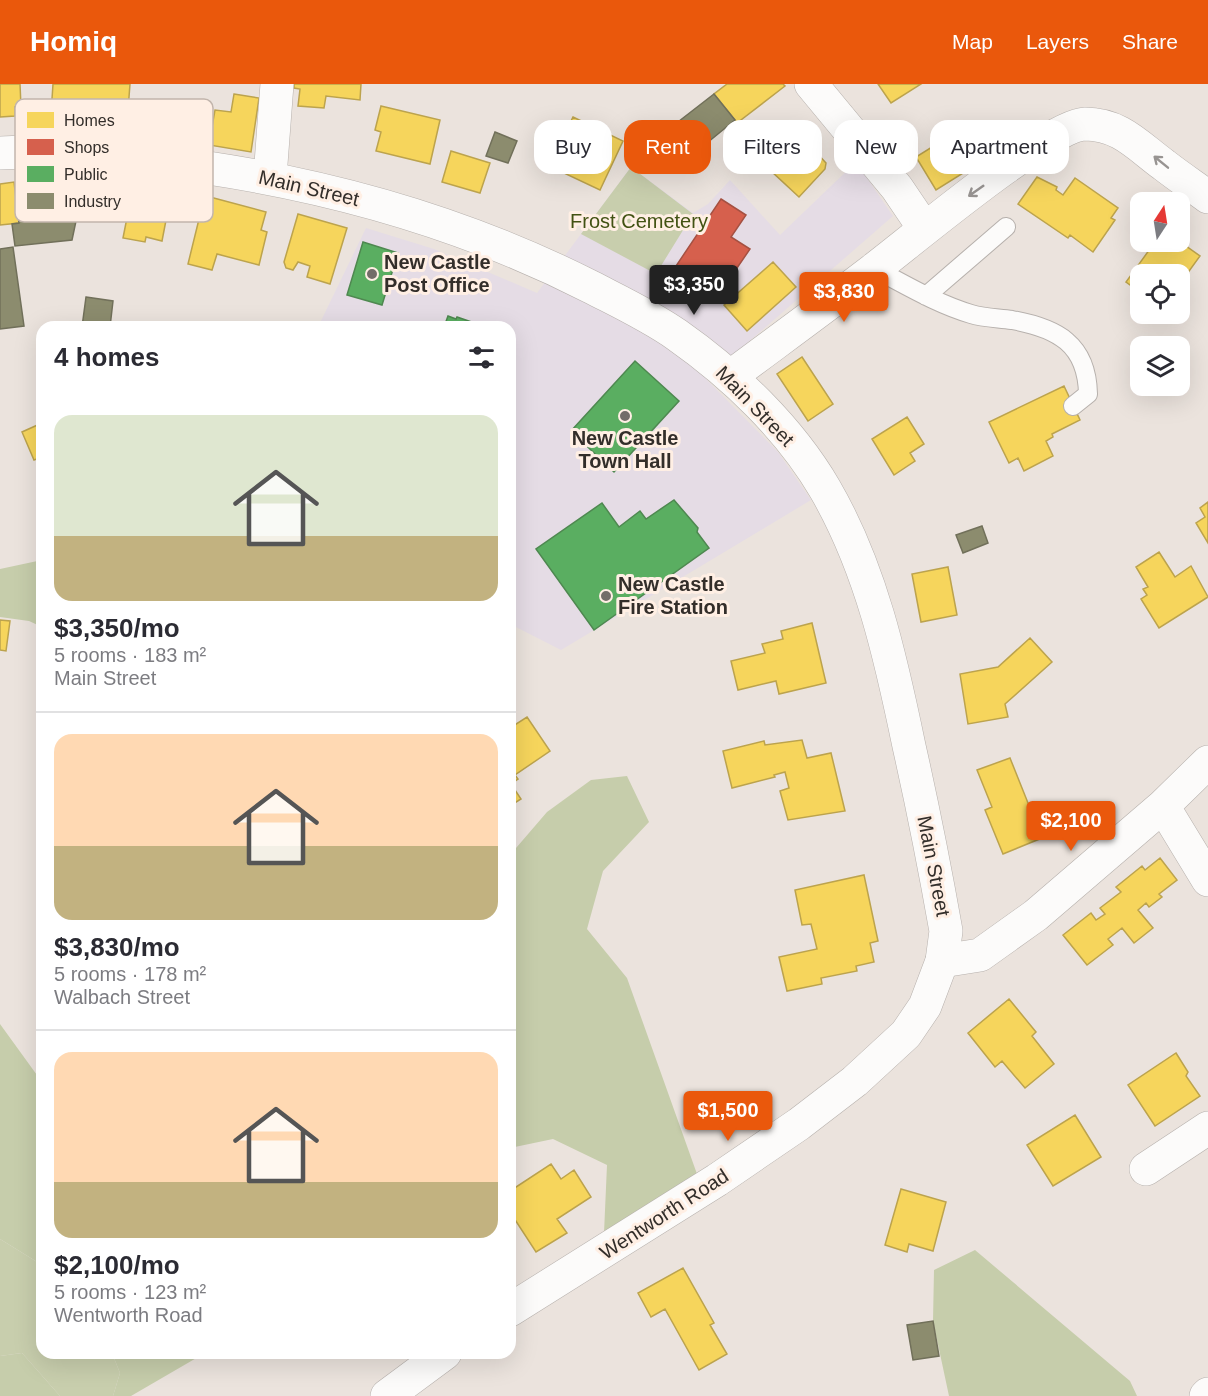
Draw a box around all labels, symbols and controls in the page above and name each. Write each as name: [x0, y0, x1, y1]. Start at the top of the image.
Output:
text: Homiq: [30, 26, 117, 57]
text: Map: [952, 30, 993, 53]
text: Layers: [1026, 30, 1089, 53]
text: Share: [1122, 30, 1178, 53]
legend: [15, 99, 213, 222]
text: Homes: [64, 112, 115, 129]
chip: Buy: [534, 120, 612, 174]
chip: Rent: [624, 120, 711, 174]
chip: Filters: [723, 120, 822, 174]
chip: New: [834, 120, 918, 174]
chip: Apartment: [930, 120, 1069, 174]
text: Shops: [64, 139, 109, 156]
one-way arrow: [1153, 156, 1169, 169]
text: Public: [64, 166, 108, 183]
street label: Main Street: [257, 166, 362, 210]
one-way arrow: [968, 185, 984, 197]
north arrow: [1130, 192, 1190, 252]
map controls: [1130, 192, 1190, 396]
text: Industry: [64, 193, 121, 210]
park label: Frost Cemetery: [570, 210, 708, 232]
place label: New Castle Post Office: [384, 251, 491, 296]
button: locate: [1130, 264, 1190, 324]
pin: $3,350: [645, 265, 743, 316]
marker: New Castle Post Office: [365, 267, 379, 281]
pin: $3,830: [795, 272, 893, 323]
text: $3,350: [663, 273, 725, 295]
text: $3,830: [813, 280, 875, 302]
button: layers: [1130, 336, 1190, 396]
icon: filters: [465, 341, 498, 374]
text: 4 homes: [54, 342, 160, 372]
street label: Main Street: [712, 362, 799, 451]
marker: New Castle Town Hall: [618, 409, 632, 423]
place label: New Castle Town Hall: [572, 427, 678, 472]
icon: home: [222, 454, 330, 562]
place label: New Castle Fire Station: [618, 573, 728, 618]
marker: New Castle Fire Station: [599, 589, 613, 603]
text: $3,350/mo: [54, 613, 180, 643]
text: 5 rooms · 183 m²: [54, 644, 206, 666]
text: Main Street: [54, 667, 156, 689]
icon: home: [222, 773, 330, 881]
pin: $2,100: [1022, 801, 1120, 852]
text: $2,100: [1040, 809, 1102, 831]
street label: Main Street: [913, 814, 955, 919]
text: $3,830/mo: [54, 932, 180, 962]
text: 5 rooms · 178 m²: [54, 963, 206, 985]
text: Walbach Street: [54, 986, 190, 1008]
icon: home: [222, 1091, 330, 1199]
pin: $1,500: [679, 1091, 777, 1142]
text: $1,500: [697, 1099, 759, 1121]
street label: Wentworth Road: [596, 1164, 732, 1264]
text: $2,100/mo: [54, 1250, 180, 1280]
text: 5 rooms · 123 m²: [54, 1281, 206, 1303]
text: Wentworth Road: [54, 1304, 203, 1326]

